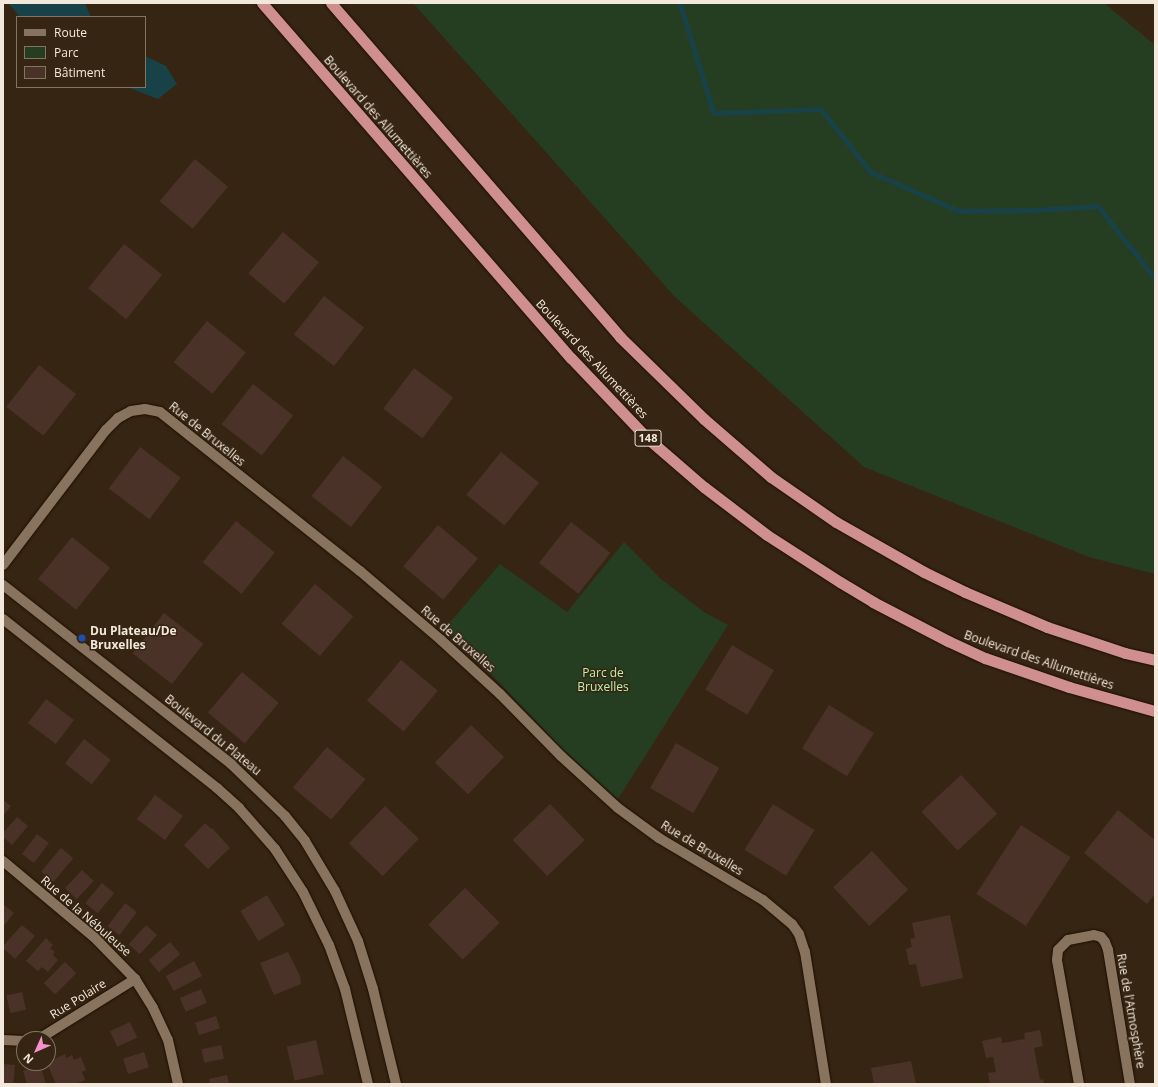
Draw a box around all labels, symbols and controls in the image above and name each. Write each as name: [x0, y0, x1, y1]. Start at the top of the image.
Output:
legend: [16, 16, 146, 88]
text: Route: [54, 24, 87, 41]
text: Parc: [54, 44, 79, 61]
street label: Boulevard des Allumettières: [321, 53, 435, 181]
text: Bâtiment: [54, 64, 105, 81]
street label: Boulevard des Allumettières: [533, 296, 651, 422]
street label: Rue de Bruxelles: [166, 399, 248, 469]
road number: 148: [634, 429, 662, 447]
street label: Rue de Bruxelles: [418, 603, 498, 675]
place label: Du Plateau/De Bruxelles: [90, 624, 177, 652]
street label: Boulevard des Allumettières: [962, 628, 1116, 692]
marker: Du Plateau/De Bruxelles: [77, 633, 87, 643]
park label: Parc de Bruxelles: [577, 666, 629, 694]
street label: Boulevard du Plateau: [162, 692, 264, 778]
street label: Rue de Bruxelles: [658, 818, 746, 878]
street label: Rue de la Nébuleuse: [38, 873, 134, 959]
street label: Rue de l'Atmosphère: [1114, 952, 1148, 1070]
street label: Rue Polaire: [47, 976, 109, 1022]
north arrow: [16, 1031, 56, 1071]
text: N: [19, 1051, 36, 1068]

